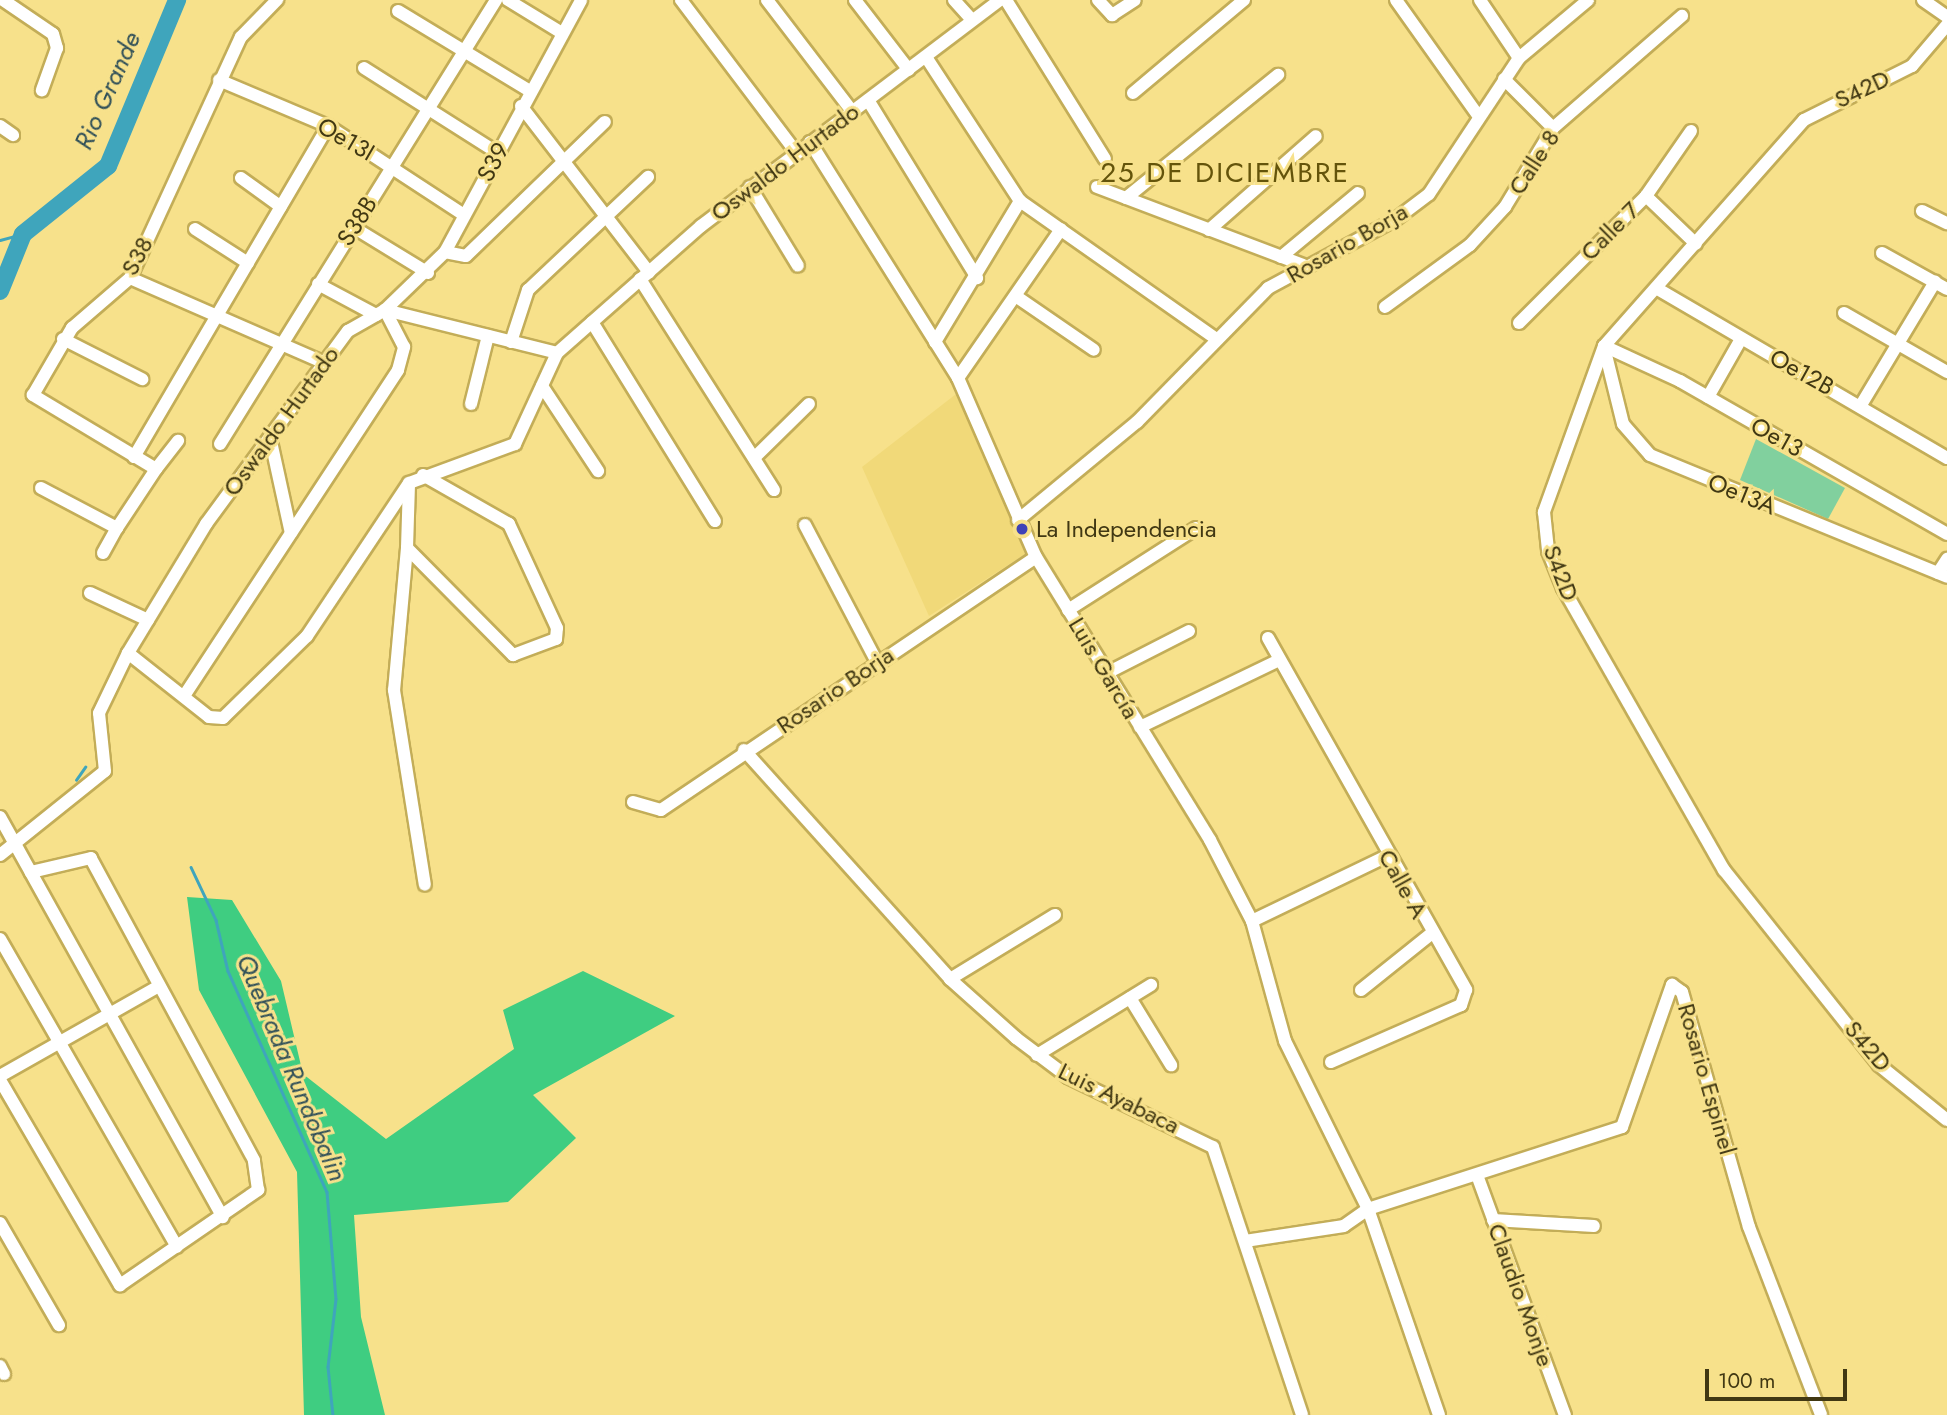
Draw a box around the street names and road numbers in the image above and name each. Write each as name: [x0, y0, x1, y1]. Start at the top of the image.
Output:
street label: S42D: [1830, 64, 1894, 114]
street label: Oswaldo Hurtado: [705, 97, 865, 227]
street label: Oe13I: [312, 111, 380, 167]
street label: Calle 8: [1502, 124, 1566, 200]
street label: S39: [471, 138, 515, 186]
street label: S38B: [331, 191, 383, 251]
street label: Calle 7: [1575, 196, 1645, 266]
street label: Rosario Borja: [1281, 197, 1413, 289]
street label: S38: [115, 232, 159, 280]
street label: Oswaldo Hurtado: [217, 341, 345, 501]
street label: Oe12B: [1765, 343, 1839, 401]
street label: Oe13: [1746, 411, 1808, 463]
street label: Oe13A: [1704, 467, 1780, 521]
street label: S42D: [1537, 541, 1585, 605]
street label: Luis García: [1062, 612, 1146, 724]
street label: Rosario Borja: [771, 640, 899, 740]
street label: Calle A: [1372, 844, 1434, 924]
street label: Rosario Espinel: [1672, 1000, 1742, 1158]
street label: S42D: [1839, 1015, 1897, 1077]
street label: Luis Ayabaca: [1054, 1056, 1184, 1140]
street label: Claudio Monje: [1482, 1220, 1560, 1370]

